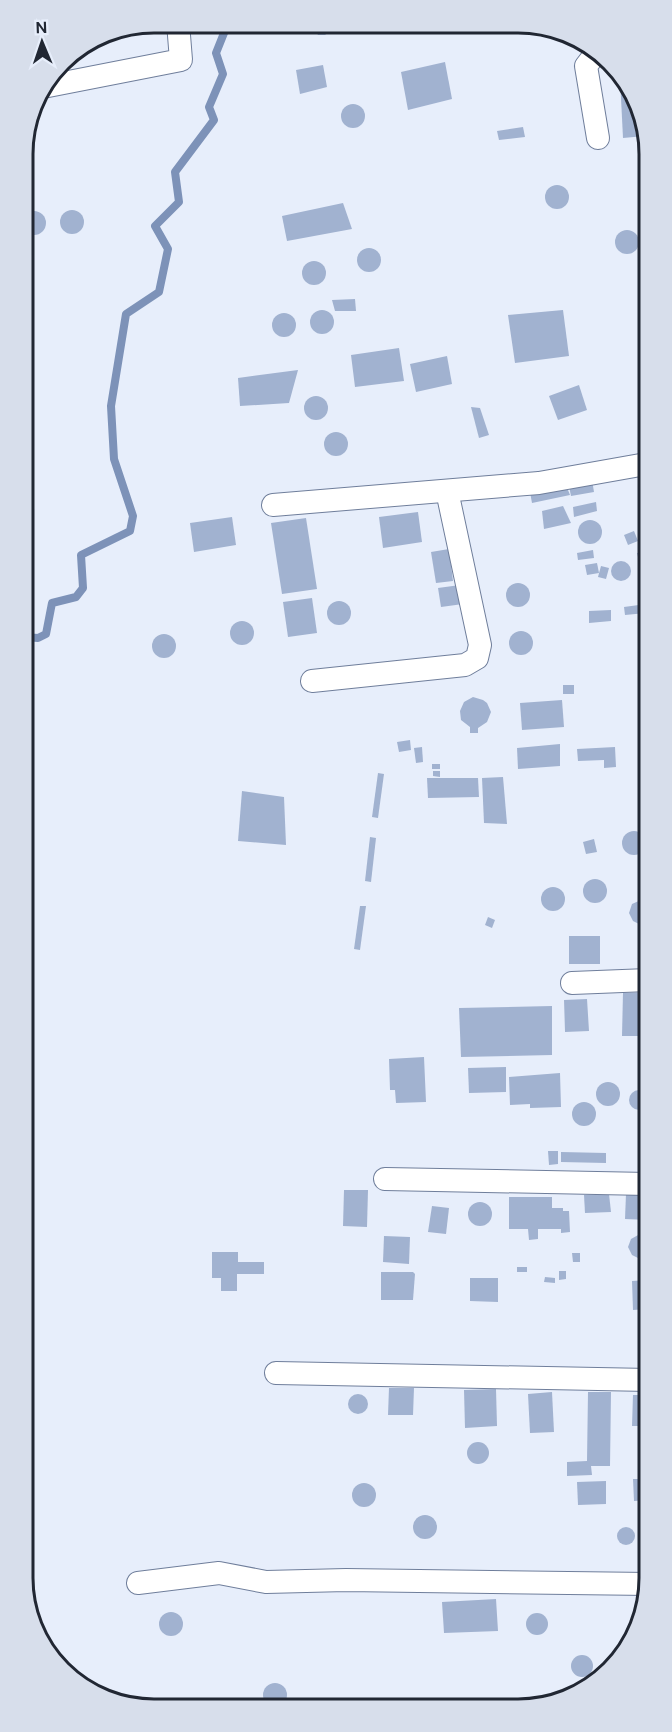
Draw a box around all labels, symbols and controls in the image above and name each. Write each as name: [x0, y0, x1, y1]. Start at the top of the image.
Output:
north arrow: [12, 12, 72, 72]
text: N: [35, 17, 48, 38]

